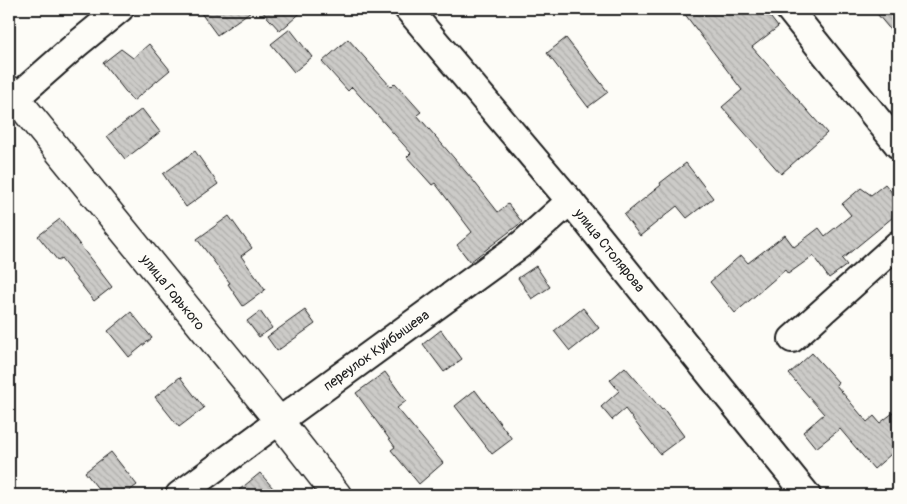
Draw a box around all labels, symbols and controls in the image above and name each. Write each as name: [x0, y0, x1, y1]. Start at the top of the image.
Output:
street label: улица Столярова: [570, 204, 648, 296]
street label: улица Горького: [136, 250, 209, 334]
street label: переулок Куйбышева: [320, 306, 433, 395]

